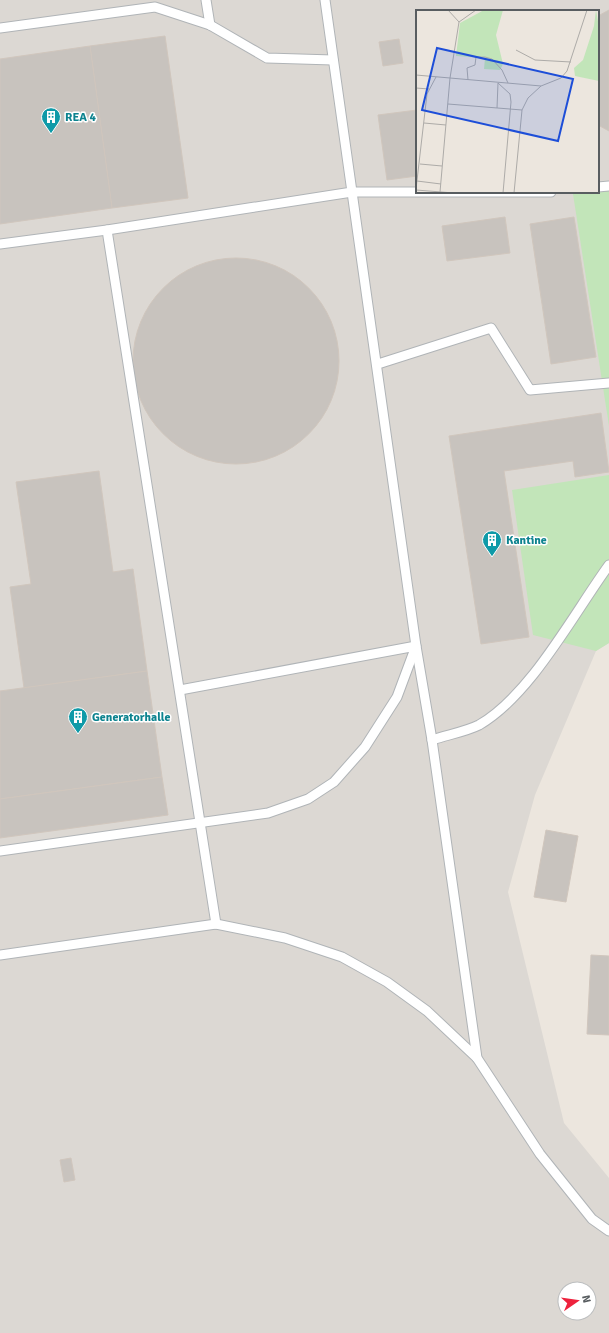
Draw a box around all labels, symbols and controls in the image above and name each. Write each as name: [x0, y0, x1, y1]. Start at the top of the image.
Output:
inset map: [416, 10, 599, 193]
building icon: REA 4: [40, 106, 62, 134]
place label: REA 4: [65, 110, 97, 125]
building icon: Kantine: [481, 529, 503, 557]
place label: Kantine: [506, 533, 547, 548]
building icon: Generatorhalle: [67, 706, 89, 734]
place label: Generatorhalle: [92, 710, 170, 725]
north arrow: [557, 1281, 597, 1321]
text: N: [579, 1294, 593, 1304]

